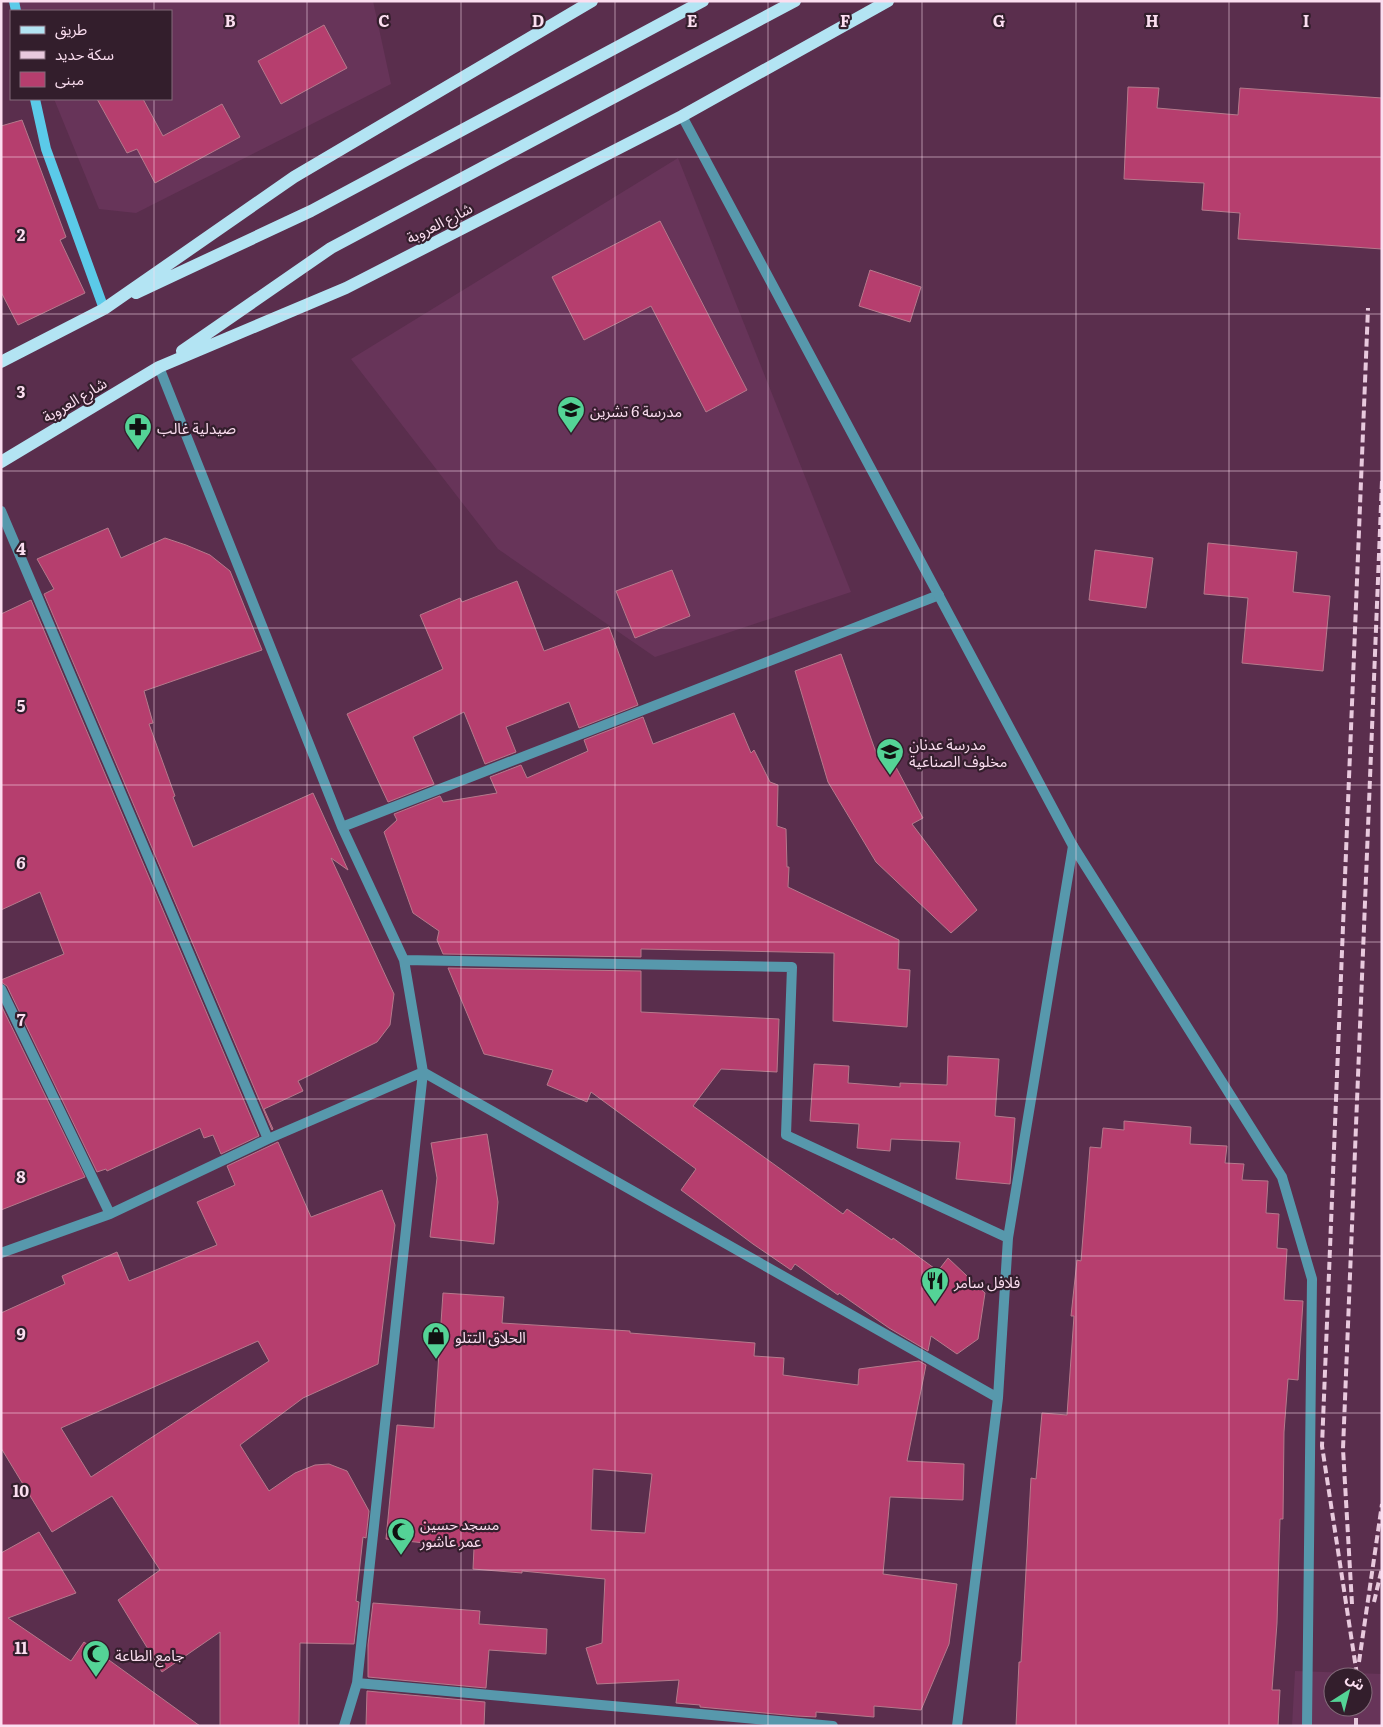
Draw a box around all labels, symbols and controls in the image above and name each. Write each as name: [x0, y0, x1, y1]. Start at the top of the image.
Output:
text: B: [224, 8, 236, 32]
text: C: [378, 8, 390, 32]
text: D: [532, 8, 544, 32]
text: E: [687, 8, 698, 32]
text: F: [840, 8, 850, 32]
text: G: [993, 8, 1005, 32]
text: H: [1145, 8, 1159, 32]
text: I: [1303, 8, 1309, 32]
legend: [10, 10, 172, 100]
text: طريق: [55, 17, 87, 40]
text: سكة حديد: [55, 42, 114, 65]
text: مبنى: [55, 67, 84, 90]
street label: شارع العروبة: [402, 195, 477, 250]
text: 2: [17, 222, 26, 246]
street label: شارع العروبة: [37, 371, 112, 429]
text: 3: [17, 379, 26, 403]
school or university icon: مدرسة 6 تشرين: [556, 395, 586, 434]
place label: مدرسة 6 تشرين: [590, 399, 682, 422]
pharmacy icon: صيدلية غالب: [123, 412, 153, 451]
place label: صيدلية غالب: [157, 416, 236, 439]
text: 4: [16, 536, 26, 560]
text: 5: [17, 693, 26, 717]
place label: مدرسة عدنان مخلوف الصناعية: [909, 732, 1007, 772]
school or university icon: مدرسة عدنان مخلوف الصناعية: [875, 737, 905, 776]
text: 6: [16, 850, 26, 874]
text: 7: [17, 1007, 26, 1031]
text: 8: [16, 1164, 26, 1188]
restaurant icon: فلافل سامر: [920, 1266, 950, 1305]
place label: فلافل سامر: [953, 1270, 1021, 1293]
text: 9: [16, 1321, 26, 1345]
shop icon: الحلاق التتلو: [421, 1321, 451, 1360]
place label: الحلاق التتلو: [455, 1325, 526, 1348]
text: 10: [13, 1478, 29, 1502]
place label: مسجد حسين عمر عاشور: [419, 1512, 499, 1552]
mosque icon: مسجد حسين عمر عاشور: [386, 1517, 416, 1556]
text: 11: [14, 1635, 28, 1659]
mosque icon: جامع الطاعة: [81, 1639, 111, 1678]
place label: جامع الطاعة: [115, 1643, 185, 1668]
north arrow: [1323, 1667, 1373, 1717]
text: ش: [1343, 1667, 1370, 1694]

